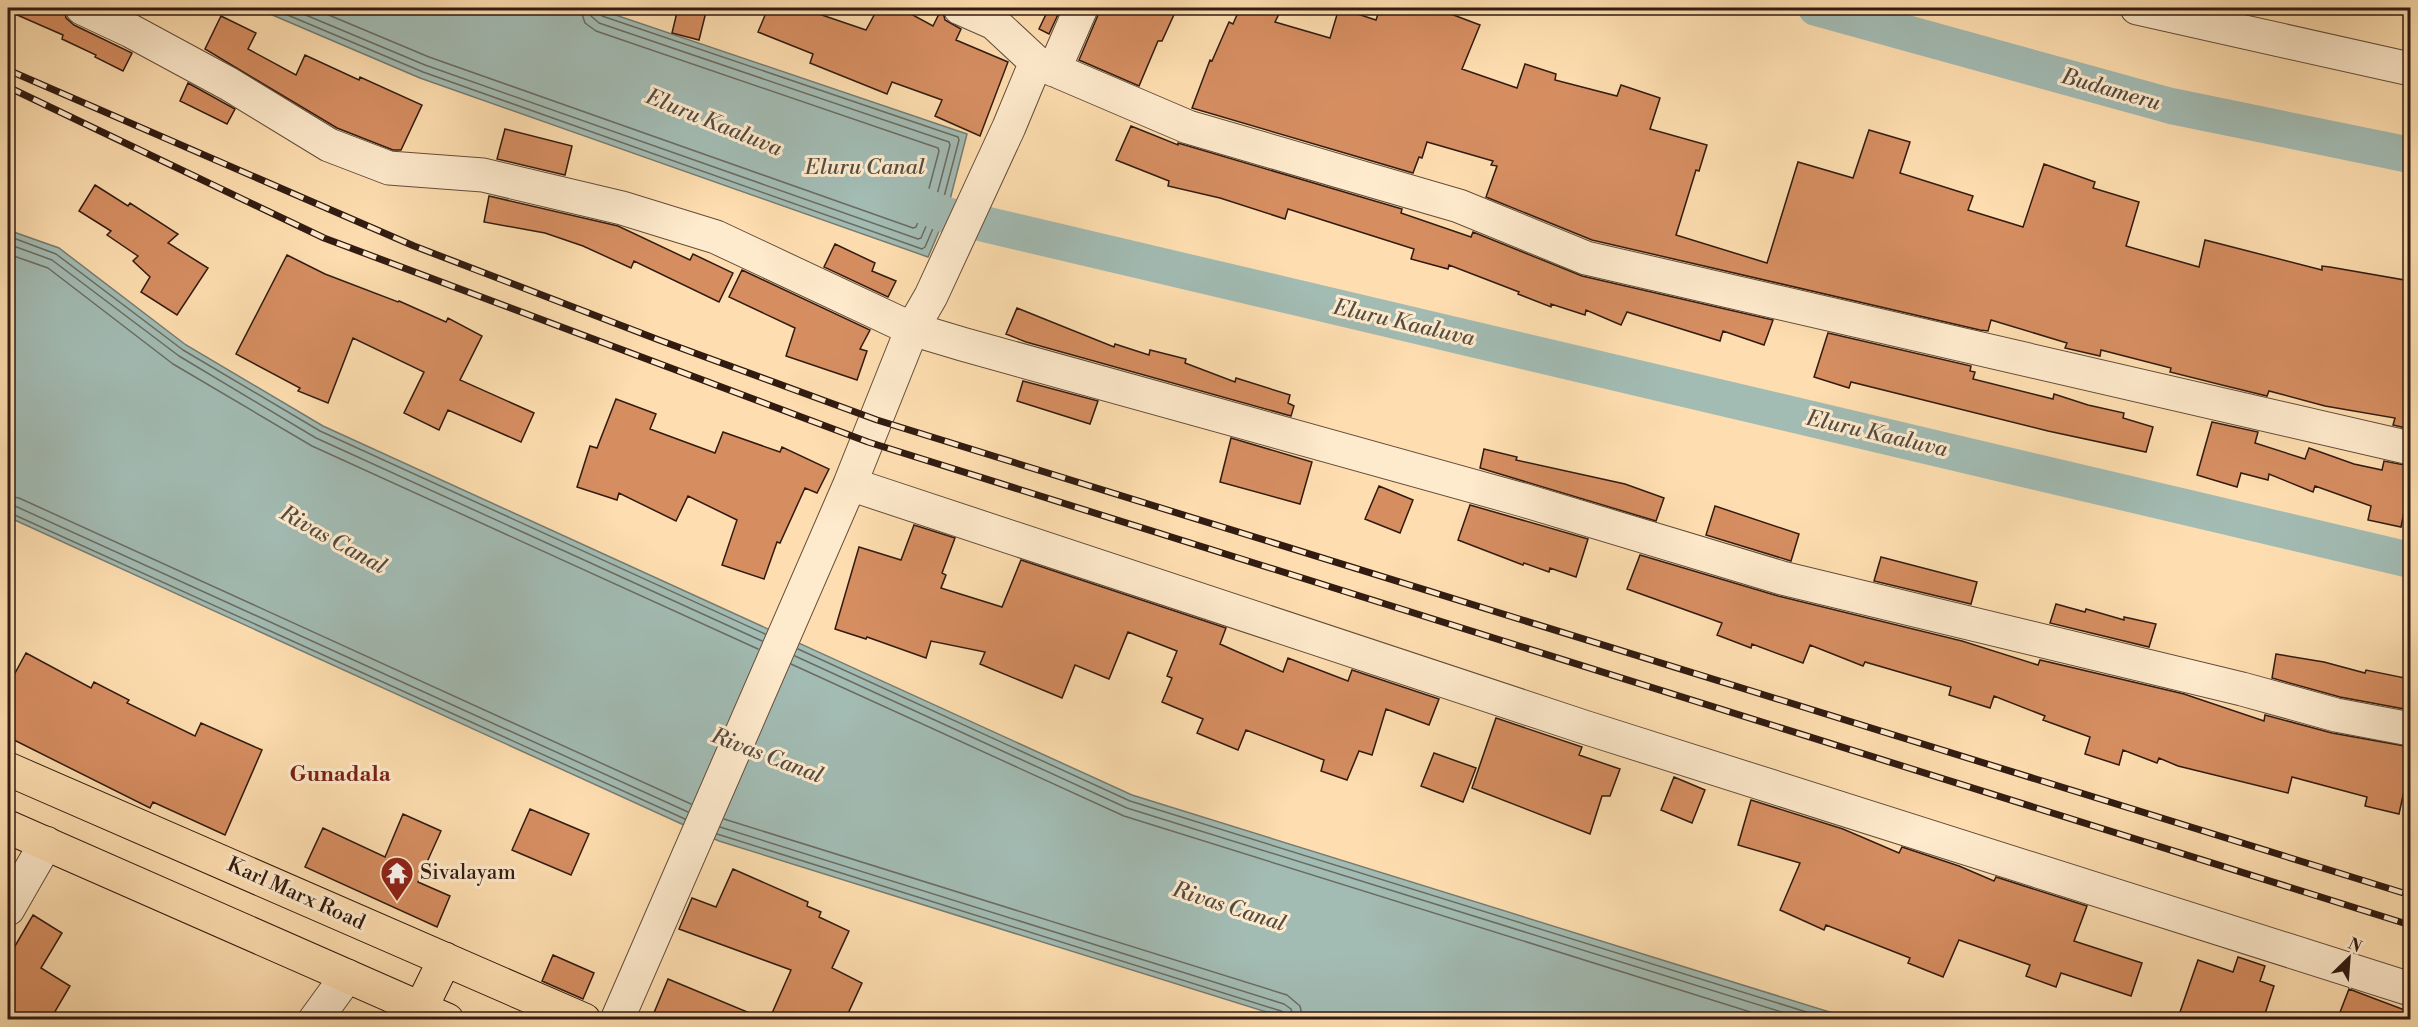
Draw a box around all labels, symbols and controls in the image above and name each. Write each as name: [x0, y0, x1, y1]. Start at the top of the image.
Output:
water label: Budameru: [2057, 63, 2164, 117]
water label: Eluru Kaaluva: [641, 83, 787, 163]
water label: Eluru Canal: [804, 154, 925, 181]
water label: Eluru Kaaluva: [1330, 293, 1478, 353]
water label: Eluru Kaaluva: [1803, 404, 1951, 464]
water label: Rivas Canal: [274, 499, 391, 580]
water label: Rivas Canal: [706, 722, 827, 790]
district label: Gunadala: [289, 761, 392, 788]
street label: Karl Marx Road: [223, 852, 369, 936]
temple icon: Sivalayam: [379, 855, 415, 902]
place label: Sivalayam: [420, 860, 516, 886]
water label: Rivas Canal: [1168, 876, 1289, 938]
north arrow: [2319, 928, 2379, 988]
text: N: [2345, 934, 2365, 957]

